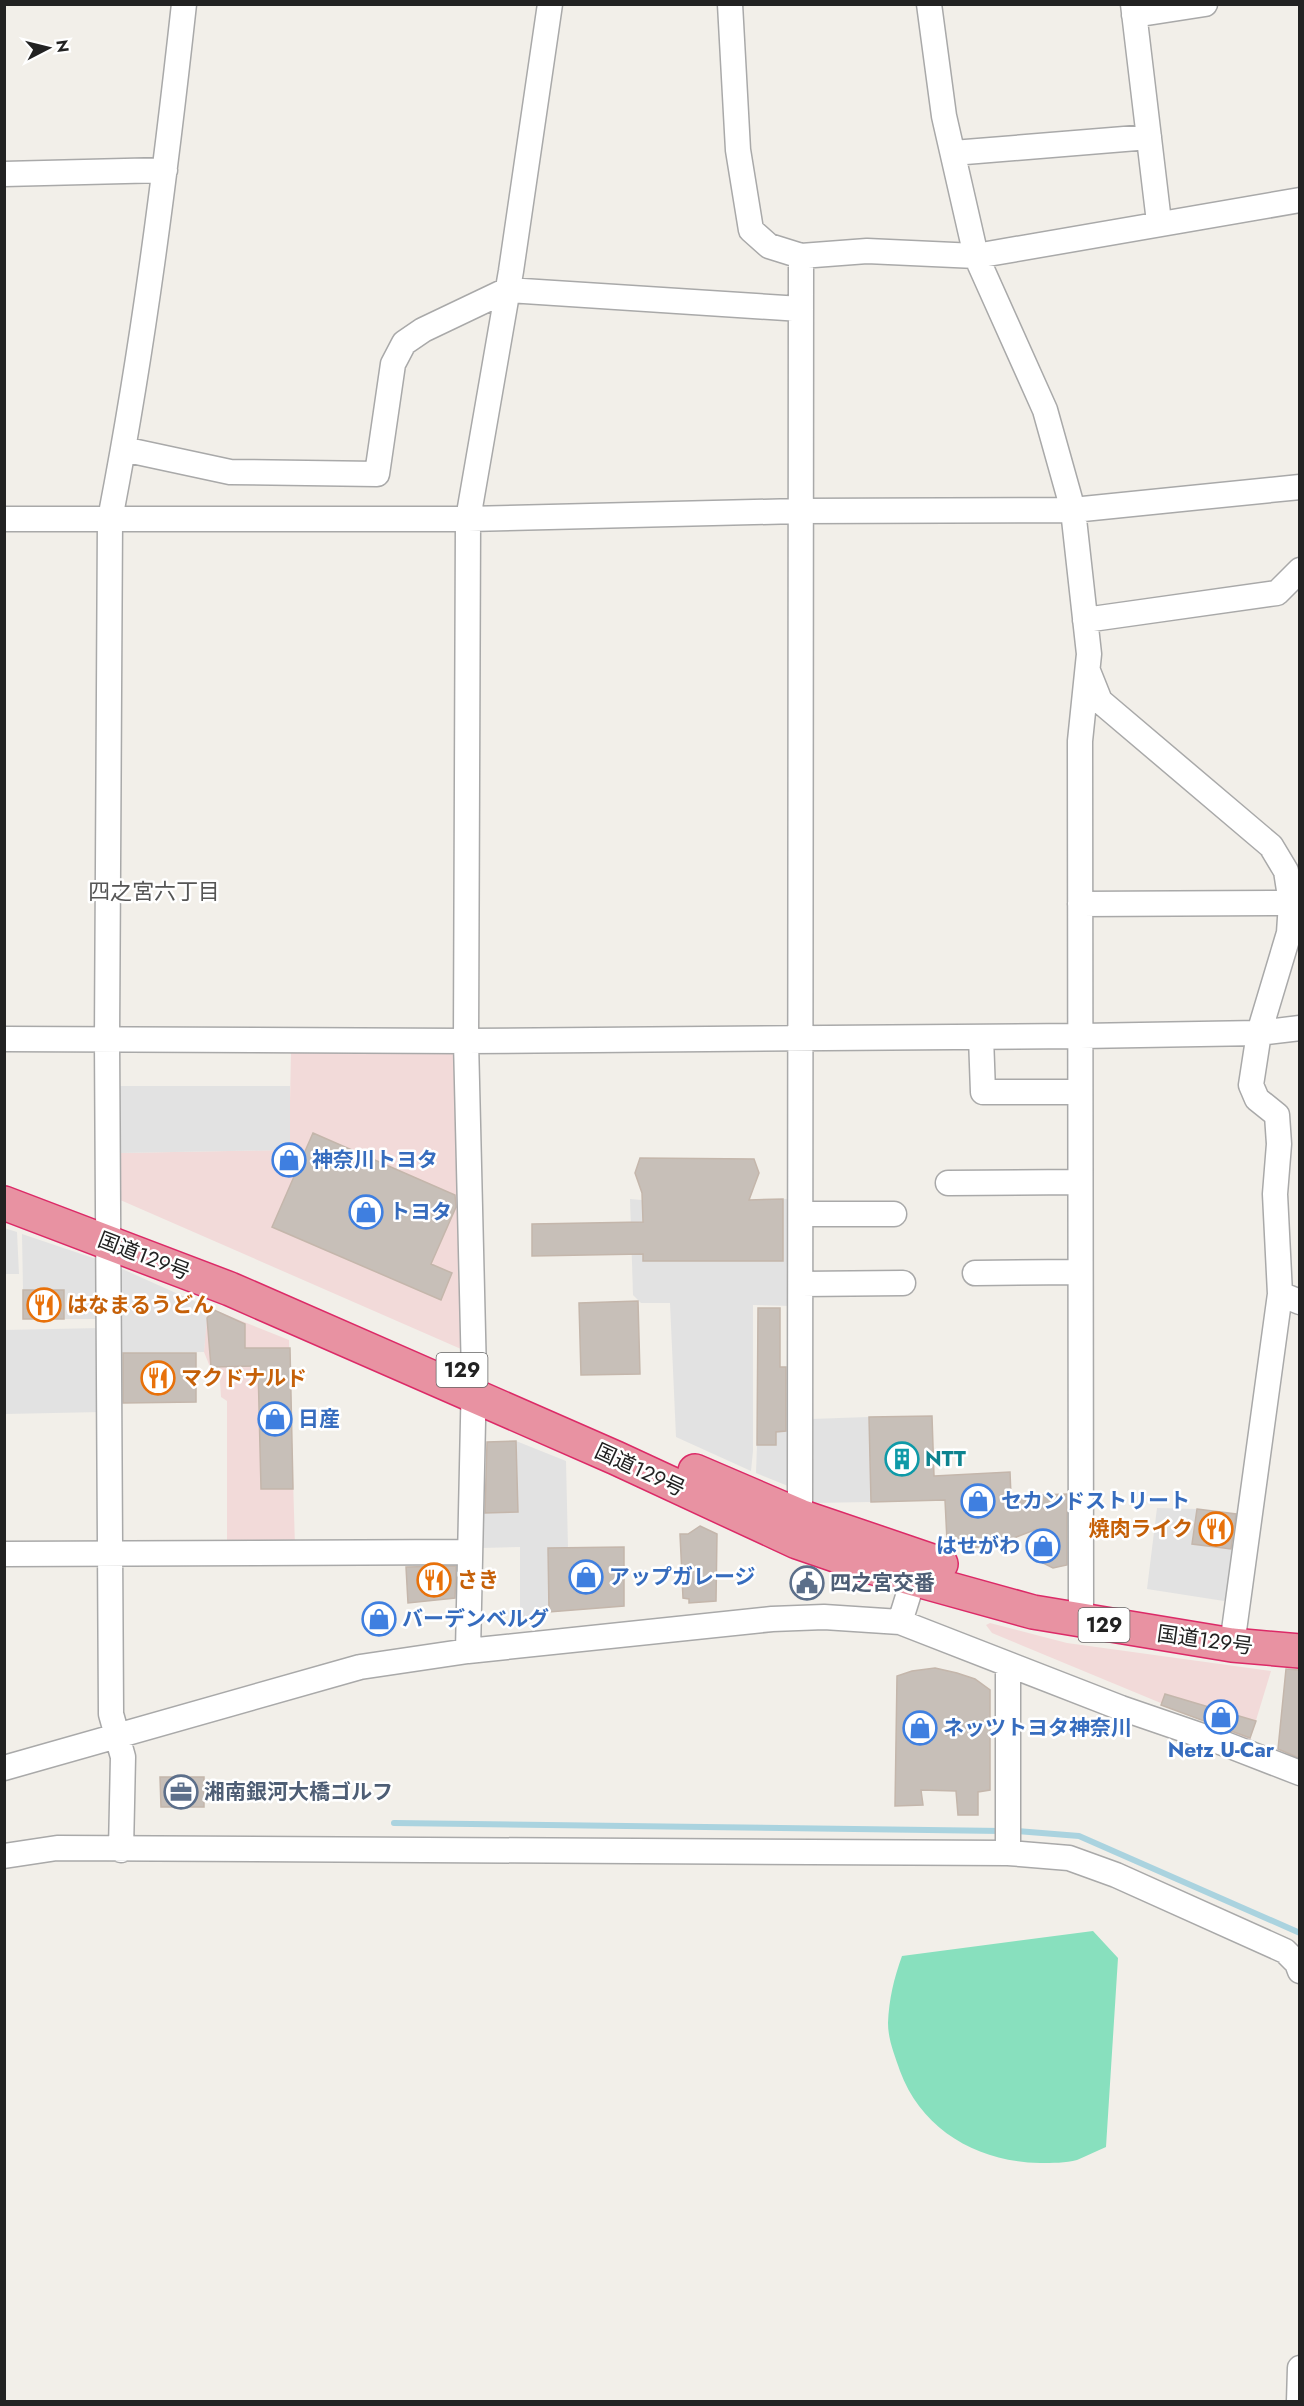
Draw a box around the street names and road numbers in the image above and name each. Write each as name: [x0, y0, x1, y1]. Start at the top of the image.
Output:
street label: 国道129号: [94, 1225, 194, 1287]
road number: 129: [436, 1353, 488, 1387]
street label: 国道129号: [590, 1436, 690, 1504]
road number: 129: [1078, 1608, 1130, 1642]
street label: 国道129号: [1155, 1618, 1255, 1662]

